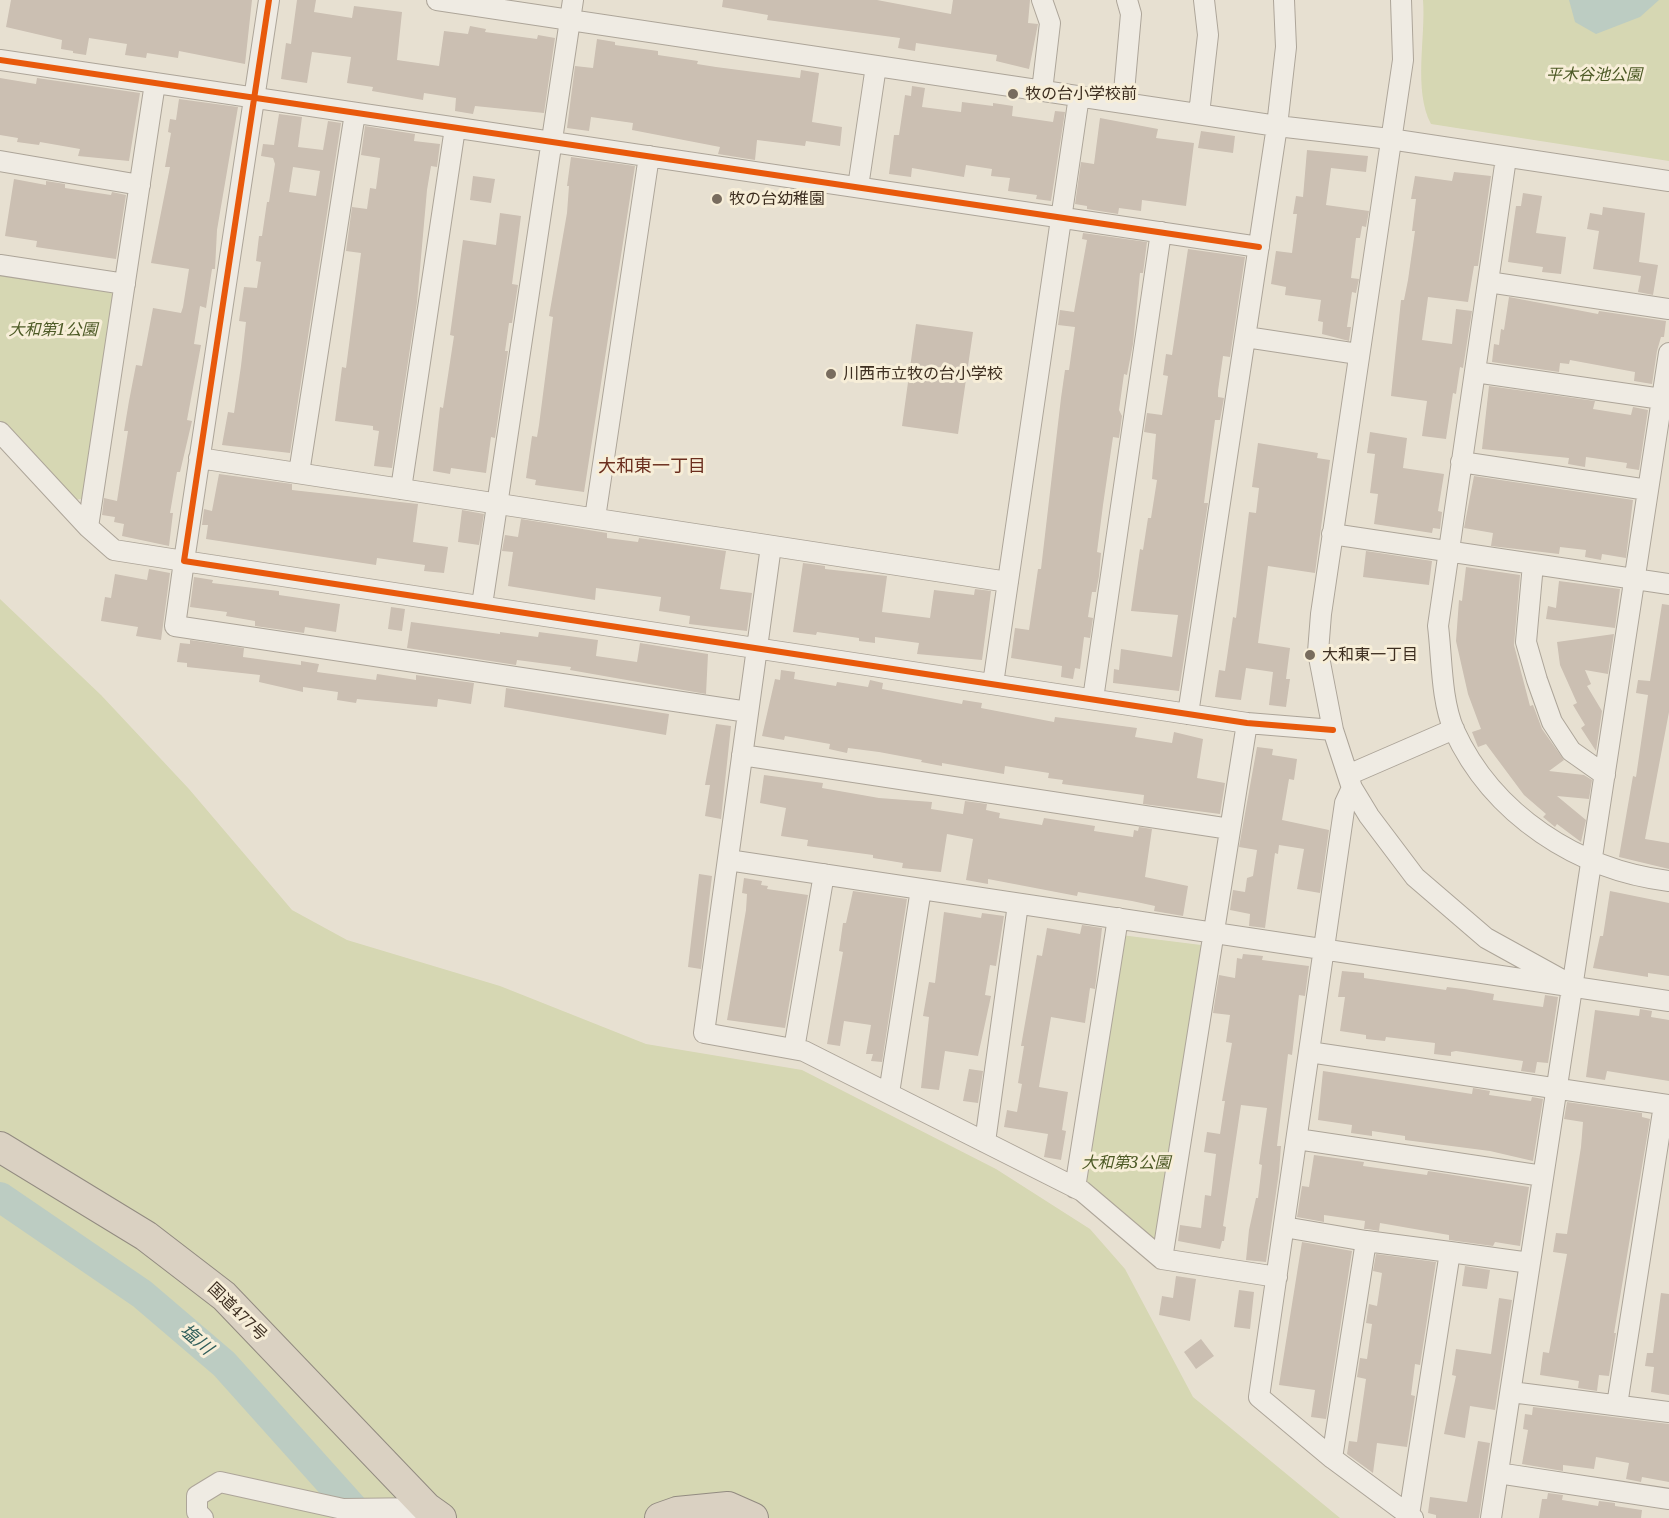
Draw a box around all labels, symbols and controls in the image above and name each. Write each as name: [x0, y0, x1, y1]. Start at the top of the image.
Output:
park label: 平木谷池公園: [1546, 65, 1642, 85]
place label: 牧の台小学校前: [1025, 84, 1137, 104]
marker: 牧の台小学校前: [1006, 87, 1020, 101]
place label: 牧の台幼稚園: [729, 189, 825, 209]
marker: 牧の台幼稚園: [710, 192, 724, 206]
park label: 大和第1公園: [9, 320, 97, 340]
place label: 川西市立牧の台小学校: [843, 364, 1003, 384]
marker: 川西市立牧の台小学校: [824, 367, 838, 381]
district label: 大和東一丁目: [598, 456, 706, 478]
place label: 大和東一丁目: [1322, 645, 1418, 665]
marker: 大和東一丁目: [1303, 648, 1317, 662]
park label: 大和第3公園: [1082, 1153, 1170, 1173]
street label: 国道477号: [203, 1279, 271, 1345]
water label: 塩川: [175, 1320, 217, 1360]

